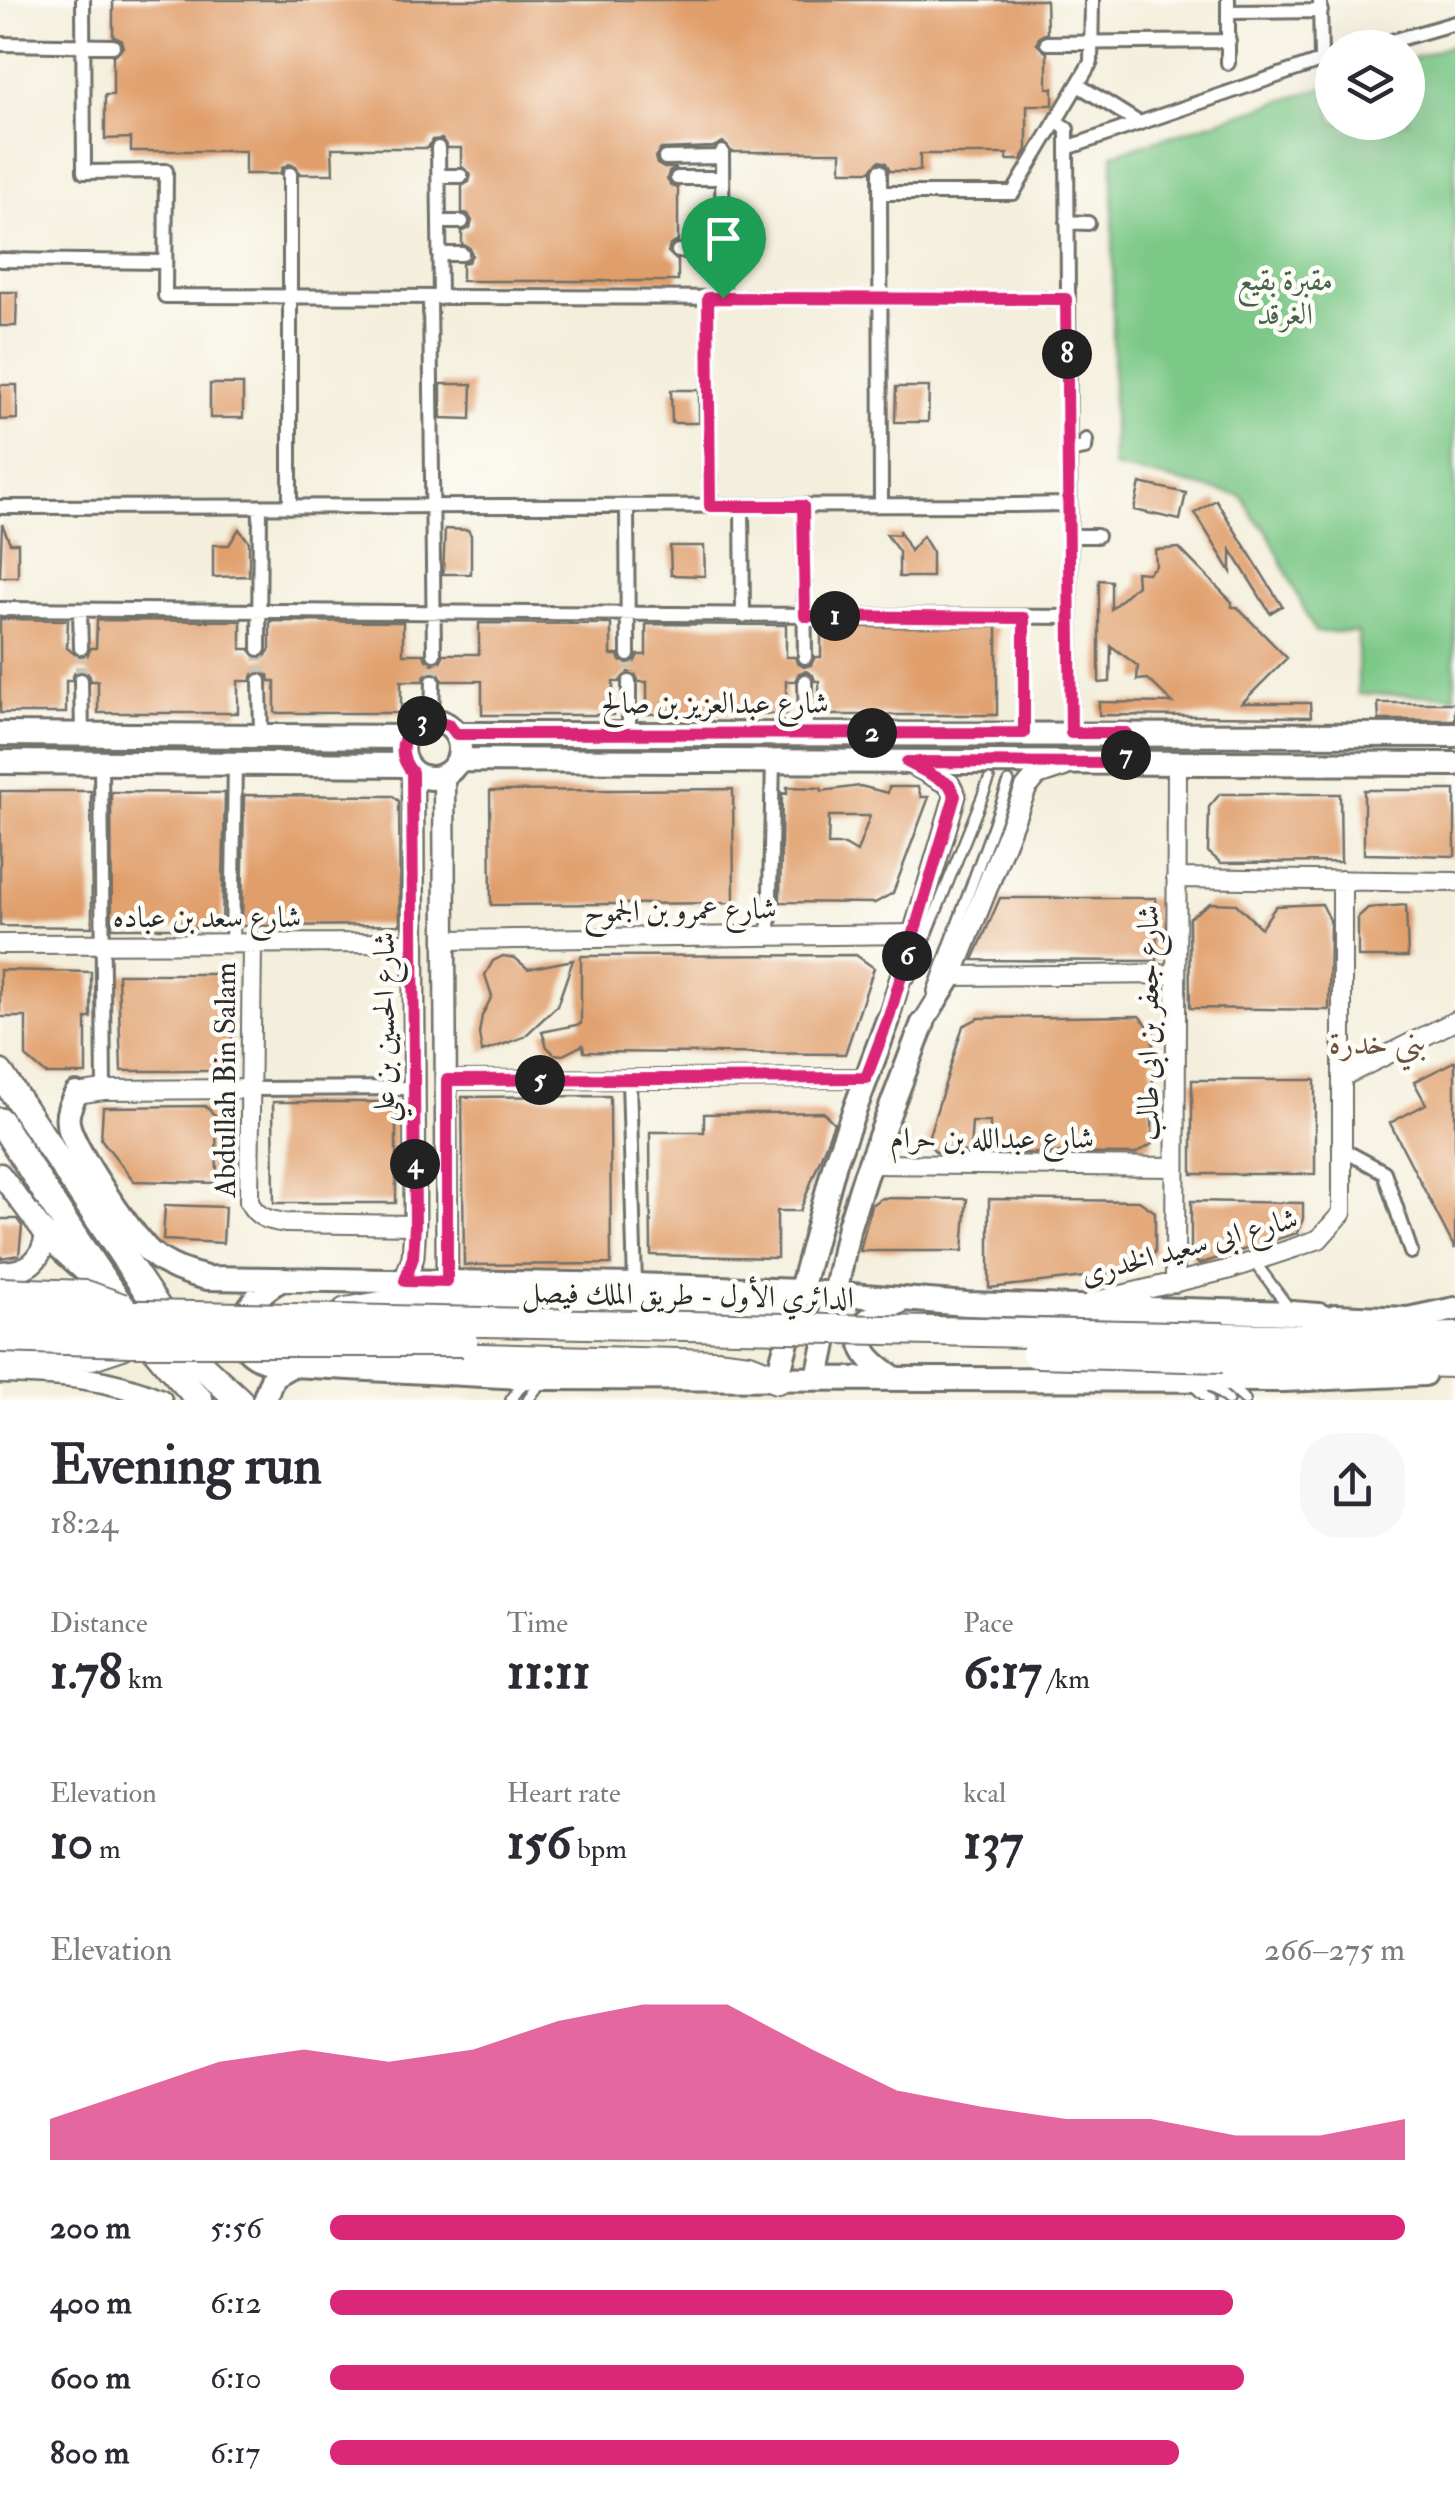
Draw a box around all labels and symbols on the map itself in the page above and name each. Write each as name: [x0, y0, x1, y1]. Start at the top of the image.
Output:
pin: [681, 196, 766, 299]
park label: مقبرة بقيع الغرقد: [1237, 262, 1333, 333]
pin: 8: [1042, 329, 1092, 379]
pin: 1: [810, 591, 860, 641]
street label: شارع عبدالعزيز بن صالح: [601, 685, 829, 728]
pin: 3: [397, 696, 447, 746]
pin: 2: [847, 708, 897, 758]
pin: 7: [1101, 730, 1151, 780]
street label: شارع عمرو بن الجموح: [583, 890, 777, 938]
street label: شارع سعد بن عباده: [113, 899, 301, 942]
street label: شارع جعفر بن ابى طالب: [1130, 905, 1173, 1141]
pin: 6: [882, 931, 932, 981]
street label: شارع الحسين بن علي: [366, 932, 413, 1122]
street label: Abdullah Bin Salam: [207, 962, 244, 1199]
district label: بني خدرة: [1329, 1024, 1427, 1071]
pin: 5: [515, 1055, 565, 1105]
street label: شارع عبدالله بن حرام: [890, 1120, 1094, 1164]
pin: 4: [390, 1139, 440, 1189]
street label: شارع ابى سعيد الخدرى: [1076, 1200, 1303, 1299]
street label: الدائري الأول - طريق الملك فيصل: [522, 1271, 854, 1322]

